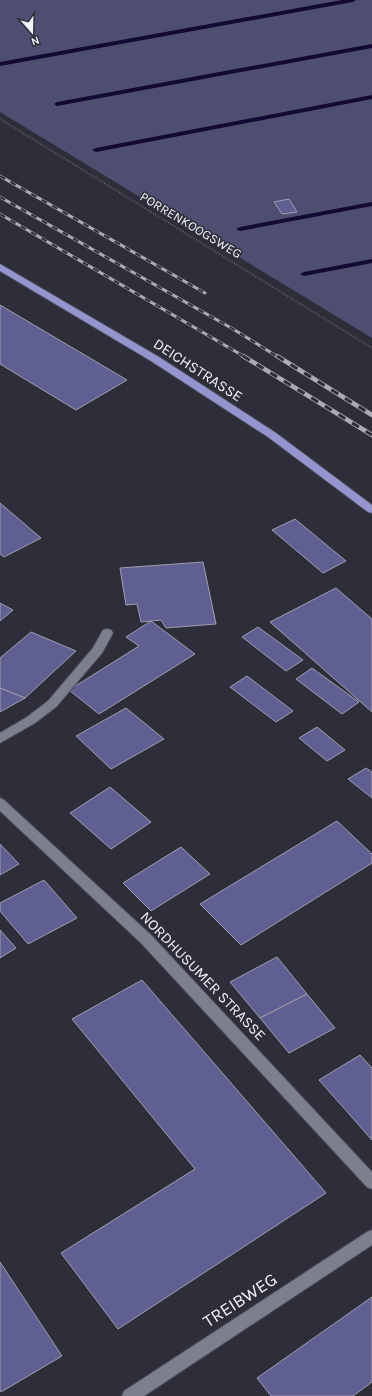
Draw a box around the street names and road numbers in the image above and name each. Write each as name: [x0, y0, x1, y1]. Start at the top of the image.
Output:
street label: PORRENKOOGSWEG: [137, 189, 245, 261]
street label: DEICHSTRASSE: [150, 334, 246, 406]
street label: NORDHUSUMER STRASSE: [137, 908, 269, 1044]
street label: TREIBWEG: [199, 1268, 281, 1332]

